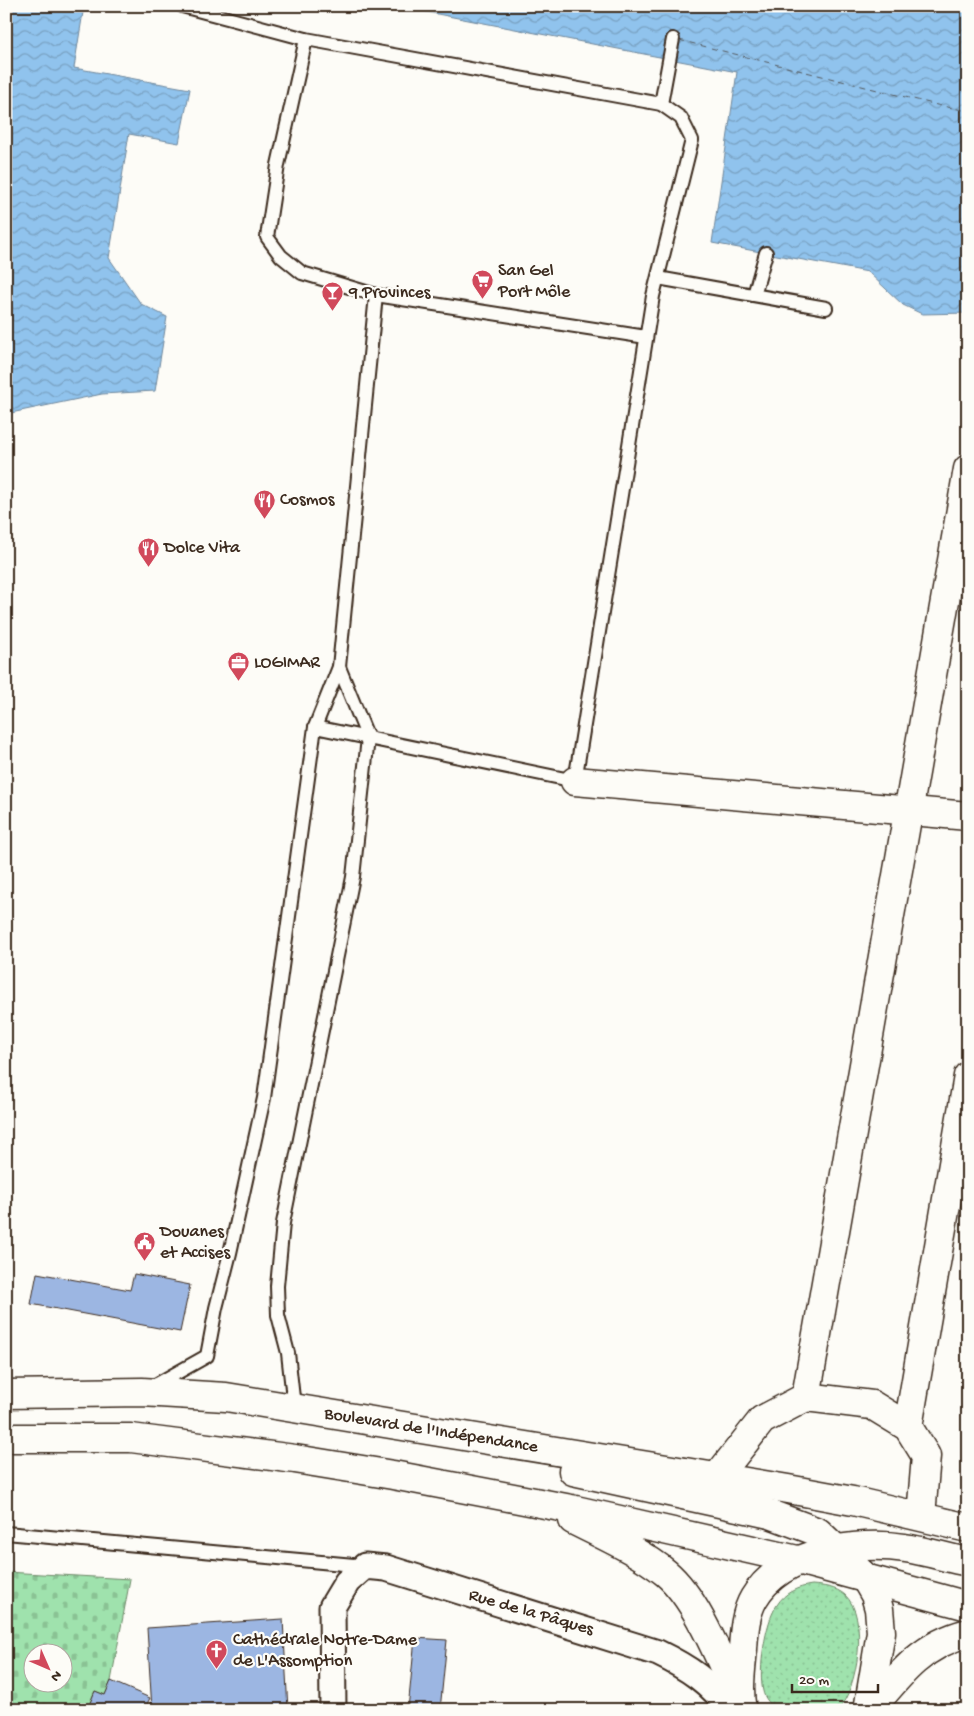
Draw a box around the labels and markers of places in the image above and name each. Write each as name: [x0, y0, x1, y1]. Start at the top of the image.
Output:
place label: San Gel Port Môle: [497, 261, 571, 303]
supermarket icon: San Gel Port Môle: [470, 269, 494, 300]
bar icon: 9 Provinces: [321, 281, 345, 312]
place label: 9 Provinces: [348, 283, 432, 304]
restaurant icon: Cosmos: [252, 488, 276, 519]
place label: Cosmos: [280, 490, 336, 511]
restaurant icon: Dolce Vita: [136, 536, 160, 567]
place label: Dolce Vita: [163, 538, 241, 559]
office icon: LOGIMAR: [226, 651, 250, 682]
place label: LOGIMAR: [254, 653, 320, 674]
place label: Douanes et Accises: [159, 1222, 232, 1264]
public building icon: Douanes et Accises: [132, 1230, 156, 1261]
place label: Cathédrale Notre-Dame de L'Assomption: [233, 1630, 418, 1672]
church icon: Cathédrale Notre-Dame de L'Assomption: [205, 1638, 229, 1669]

